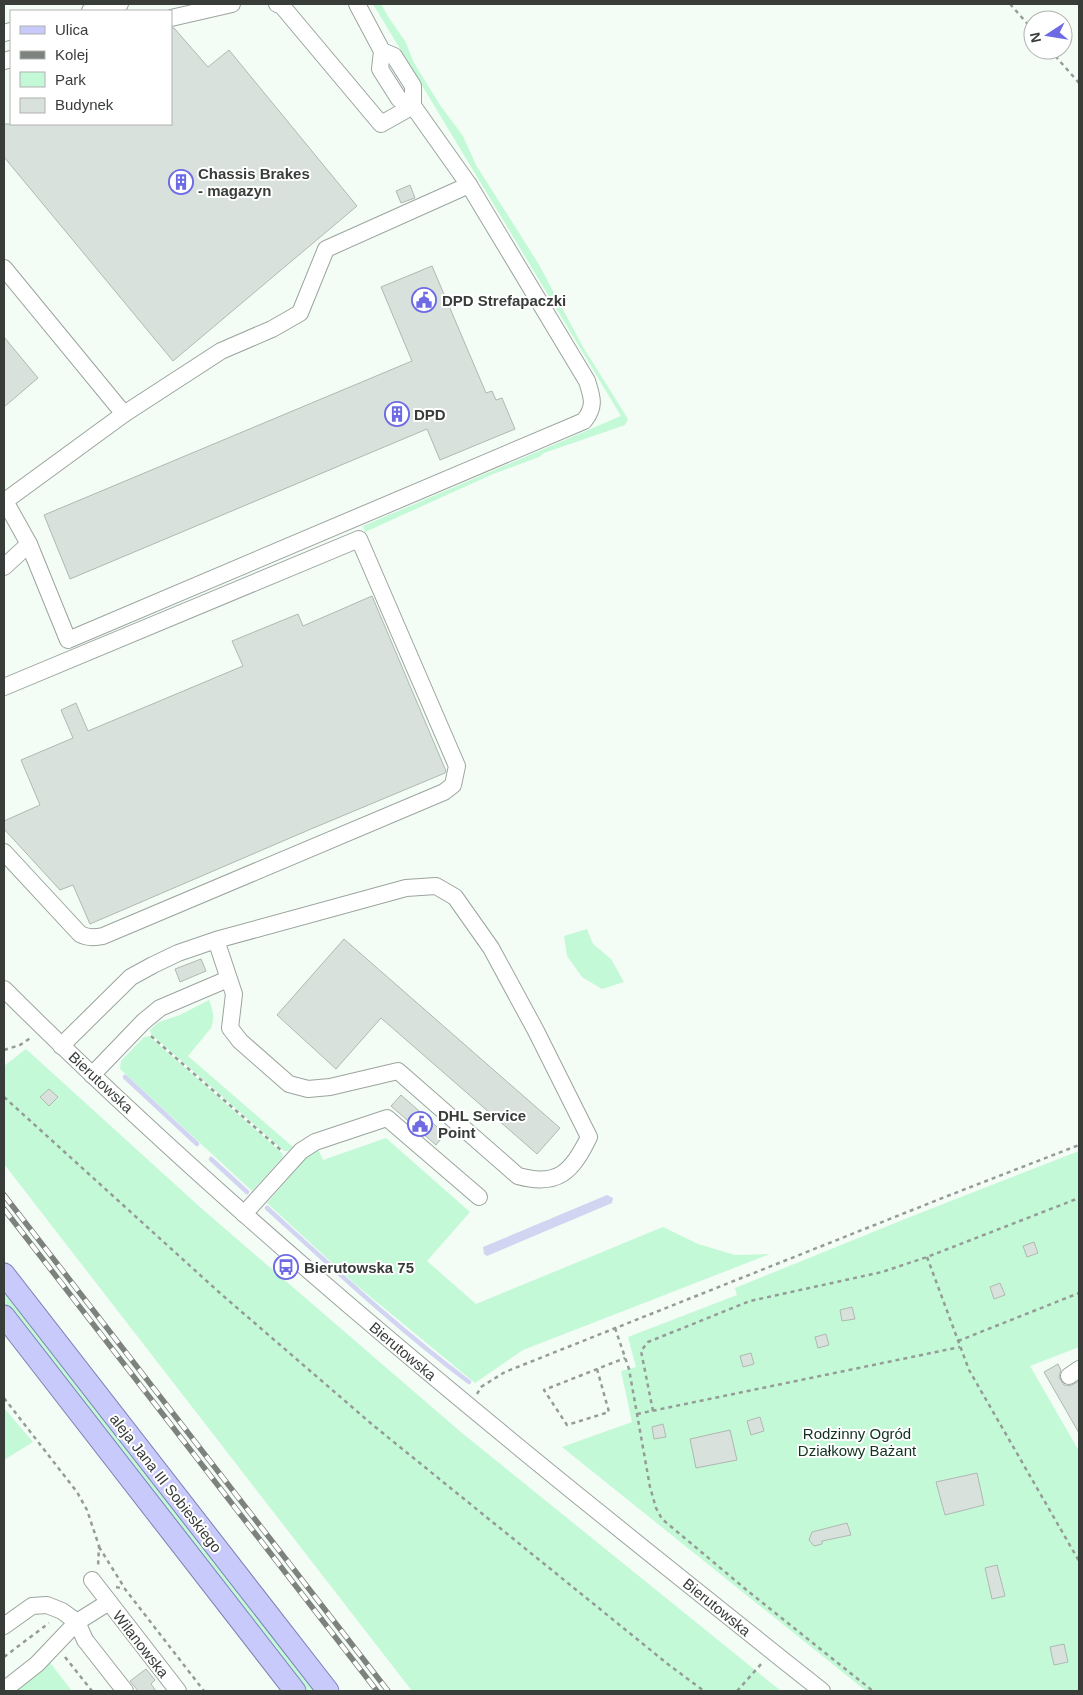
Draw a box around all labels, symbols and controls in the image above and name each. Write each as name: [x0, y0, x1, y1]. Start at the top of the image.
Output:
legend: [10, 10, 172, 125]
north arrow: [1023, 10, 1073, 60]
text: Ulica: [55, 21, 89, 38]
text: N: [1026, 31, 1044, 44]
text: Kolej: [55, 46, 88, 63]
text: Park: [55, 71, 86, 88]
text: Budynek: [55, 96, 114, 113]
place label: Chassis Brakes - magazyn: [198, 165, 310, 199]
building icon: Chassis Brakes - magazyn: [168, 169, 194, 195]
public building icon: DPD Strefapaczki: [411, 287, 437, 313]
place label: DPD Strefapaczki: [442, 292, 566, 309]
building icon: DPD: [384, 401, 410, 427]
place label: DPD: [414, 406, 446, 423]
street label: Bierutowska: [65, 1048, 137, 1117]
place label: DHL Service Point: [438, 1107, 526, 1141]
public building icon: DHL Service Point: [407, 1111, 433, 1137]
bus stop icon: Bierutowska 75: [273, 1254, 299, 1280]
place label: Bierutowska 75: [304, 1259, 414, 1276]
street label: Bierutowska: [366, 1318, 440, 1384]
street label: aleja Jana III Sobieskiego: [107, 1410, 225, 1556]
park label: Rodzinny Ogród Działkowy Bażant: [798, 1425, 917, 1459]
street label: Bierutowska: [680, 1575, 755, 1640]
street label: Wilanowska: [110, 1607, 173, 1681]

